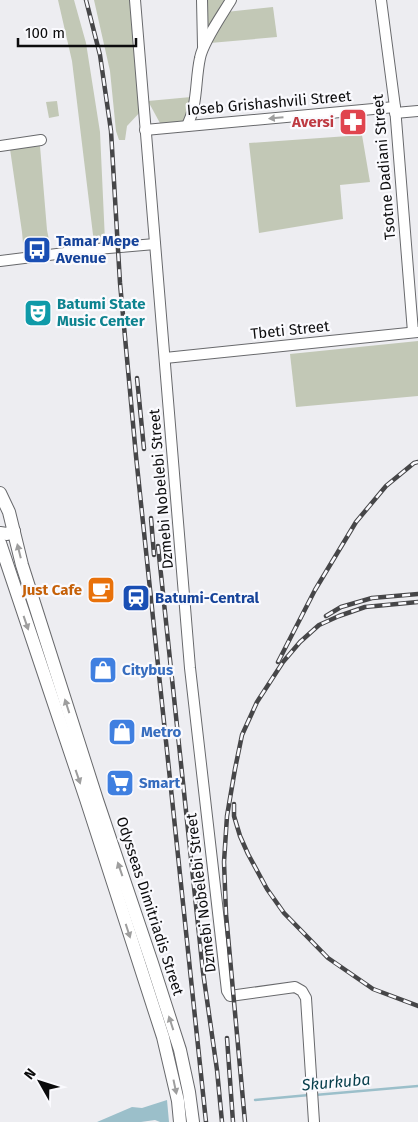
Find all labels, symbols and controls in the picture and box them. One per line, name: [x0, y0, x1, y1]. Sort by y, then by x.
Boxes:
scale bar: [18, 15, 135, 47]
text: 100 m: [25, 24, 65, 42]
street label: Ioseb Grishashvili Street: [186, 87, 353, 119]
street label: Tsotne Dadiani Street: [369, 93, 399, 240]
pharmacy icon: Aversi: [338, 107, 368, 137]
place label: Aversi: [291, 113, 334, 131]
one-way arrow: [268, 114, 284, 122]
place label: Tamar Mepe Avenue: [55, 232, 139, 267]
bus stop icon: Tamar Mepe Avenue: [22, 235, 52, 265]
place label: Batumi State Music Center: [57, 295, 146, 330]
theatre icon: Batumi State Music Center: [23, 298, 53, 328]
street label: Tbeti Street: [250, 317, 331, 343]
street label: Dzmebi Nobelebi Street: [145, 408, 177, 570]
one-way arrow: [14, 544, 22, 559]
cafe icon: Just Cafe: [86, 575, 116, 605]
place label: Just Cafe: [21, 581, 82, 599]
station icon: Batumi-Central: [121, 583, 151, 613]
place label: Batumi-Central: [155, 589, 259, 607]
one-way arrow: [22, 616, 30, 631]
shop icon: Citybus: [88, 655, 118, 685]
place label: Citybus: [122, 661, 173, 679]
one-way arrow: [62, 699, 70, 714]
shop icon: Metro: [107, 717, 137, 747]
place label: Metro: [141, 723, 181, 741]
supermarket icon: Smart: [105, 768, 135, 798]
one-way arrow: [74, 770, 82, 785]
place label: Smart: [139, 774, 180, 792]
street label: Dzmebi Nobelebi Street: [182, 812, 220, 974]
street label: Odysseas Dimitriadis Street: [113, 814, 188, 998]
one-way arrow: [116, 861, 124, 876]
one-way arrow: [125, 924, 133, 939]
one-way arrow: [167, 1016, 174, 1031]
north arrow: [15, 1057, 65, 1107]
text: N: [21, 1065, 40, 1083]
water label: Skurkuba: [300, 1070, 371, 1095]
one-way arrow: [171, 1079, 179, 1094]

